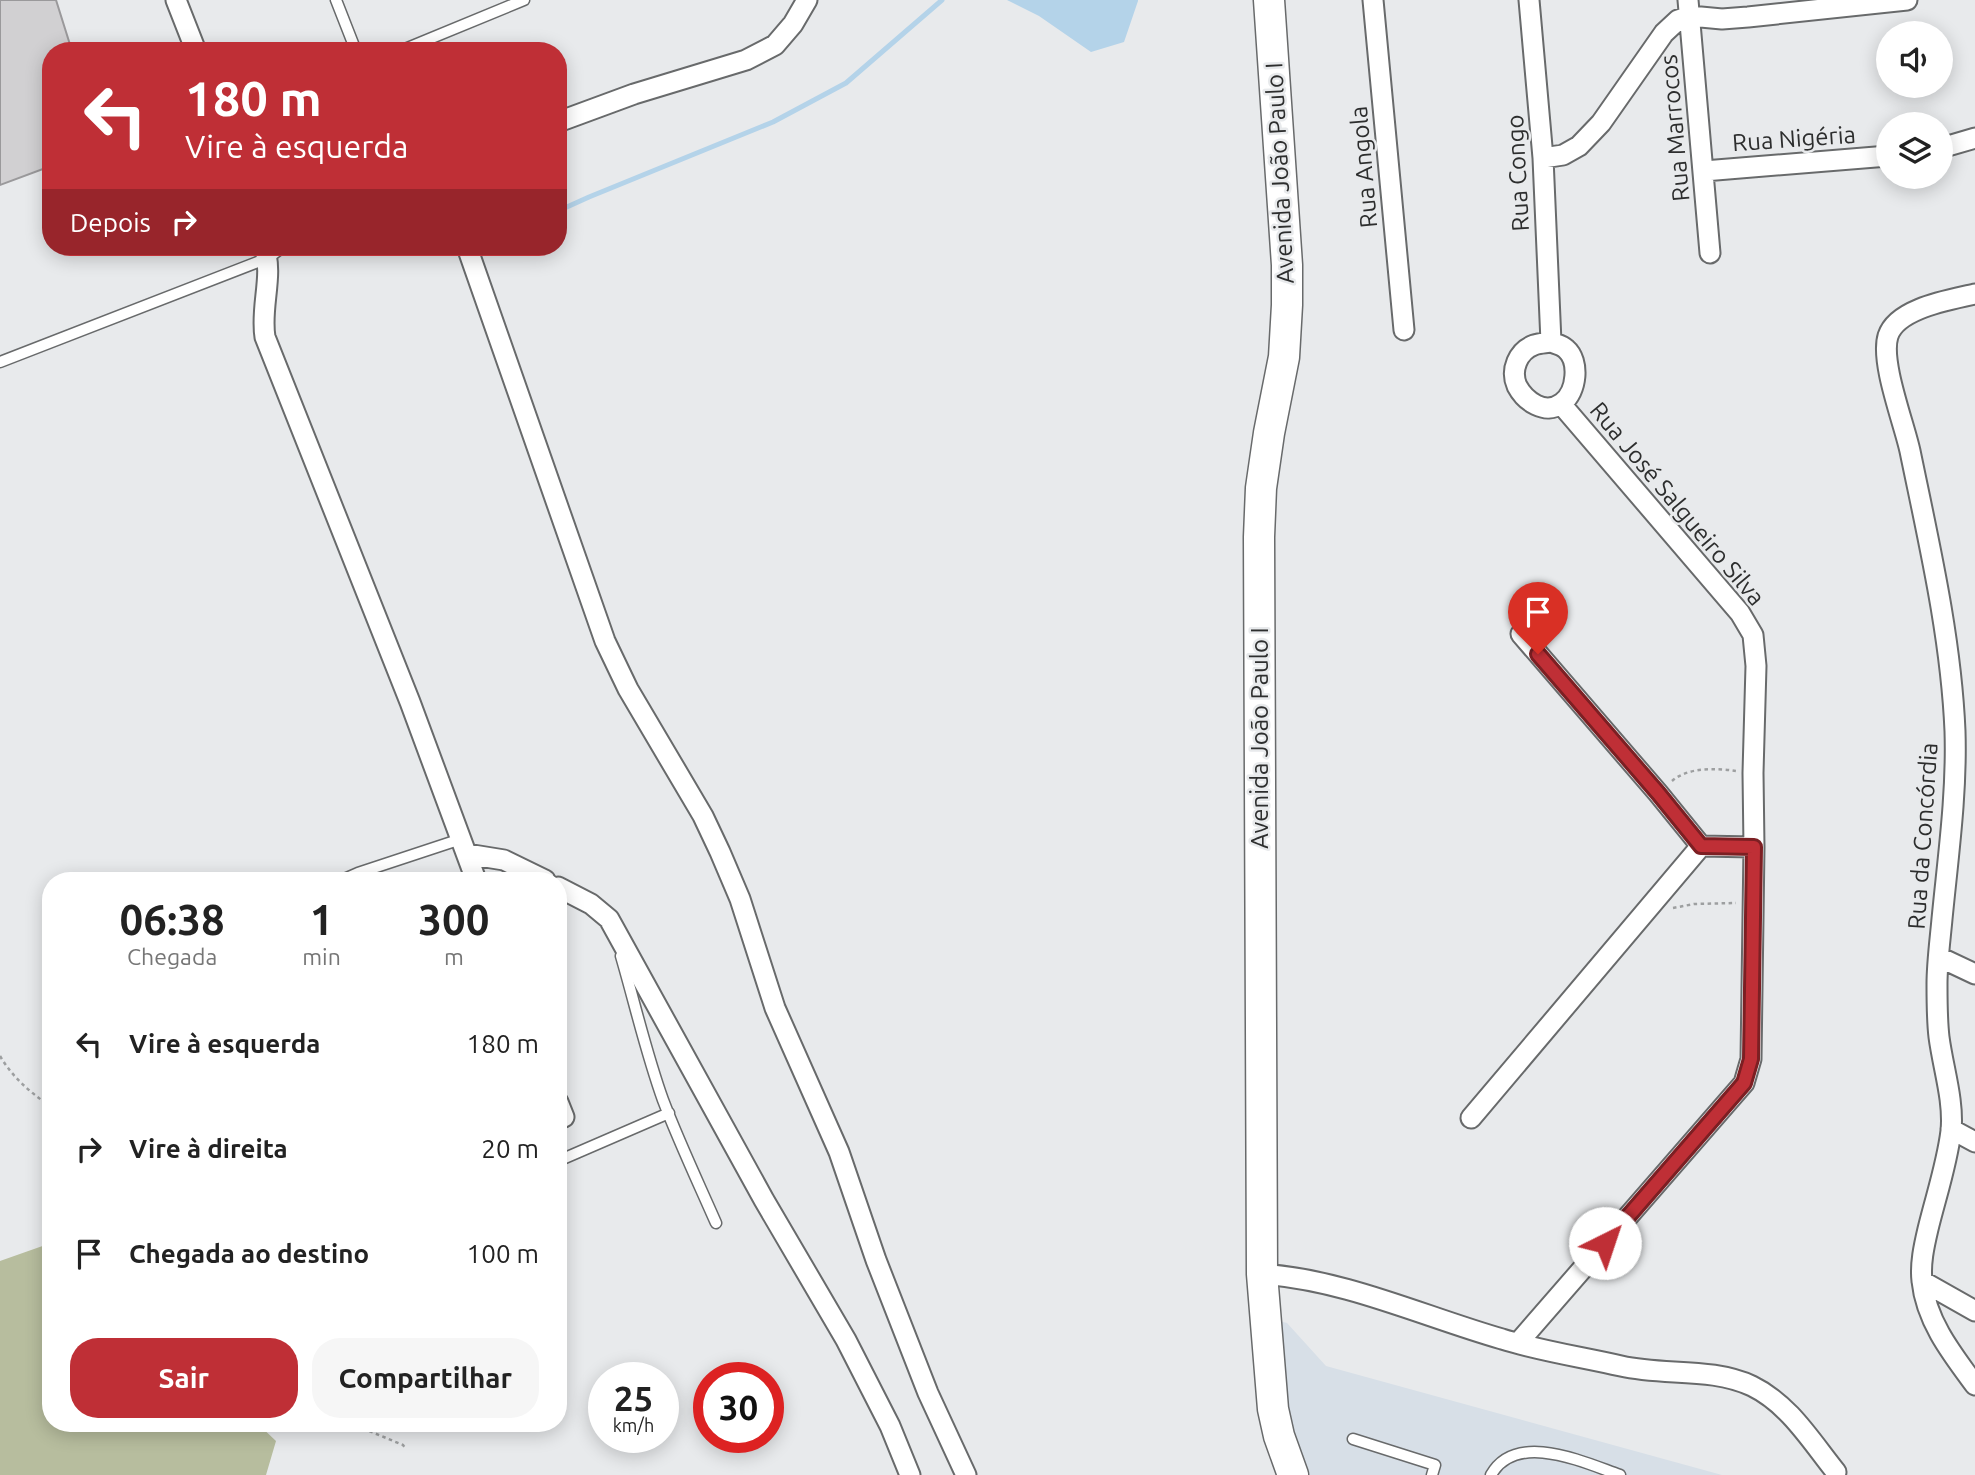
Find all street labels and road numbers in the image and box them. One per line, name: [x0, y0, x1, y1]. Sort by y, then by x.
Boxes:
street label: Rua Marrocos: [1655, 53, 1694, 203]
street label: Avenida João Paulo I: [1260, 62, 1299, 284]
street label: Rua Angola: [1345, 105, 1382, 229]
street label: Rua Congo: [1501, 114, 1534, 232]
street label: Rua Nigéria: [1731, 121, 1857, 156]
street label: Rua José Salgueiro Silva: [1585, 397, 1770, 611]
street label: Avenida João Paulo I: [1246, 627, 1273, 849]
street label: Rua da Concórdia: [1903, 742, 1942, 930]

